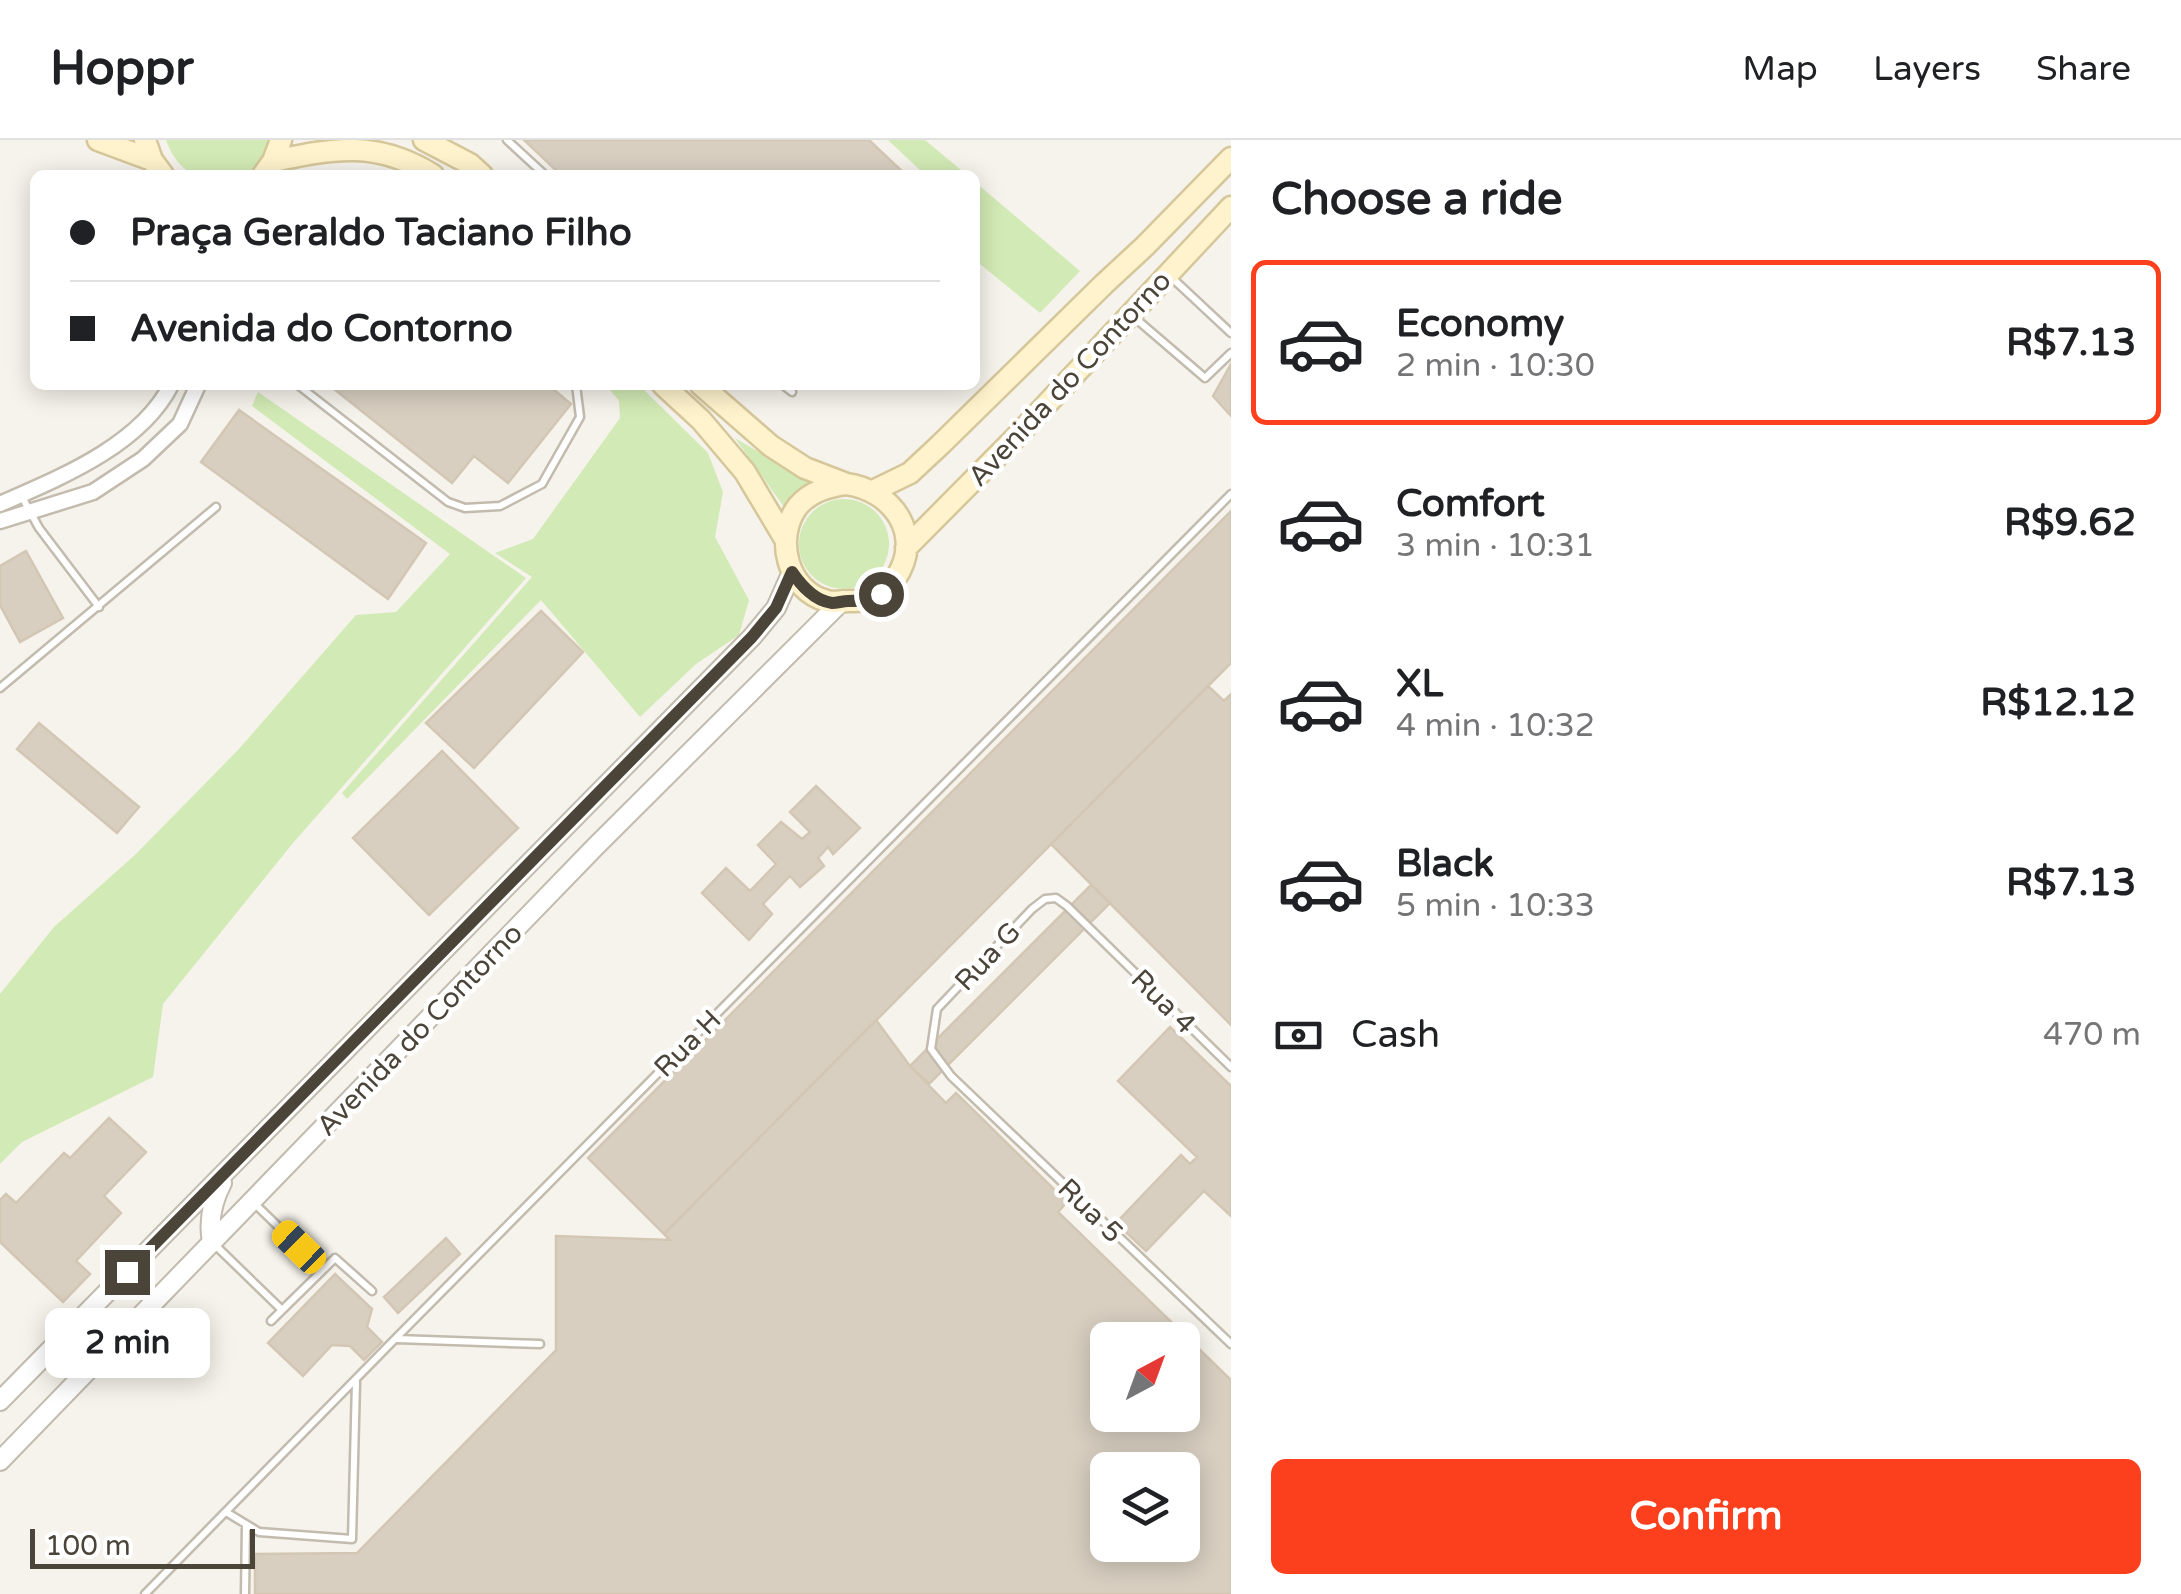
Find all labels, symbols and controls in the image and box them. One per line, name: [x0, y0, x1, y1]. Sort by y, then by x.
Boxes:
text: Hoppr: [50, 40, 194, 98]
text: Map: [1742, 48, 1818, 90]
text: Layers: [1873, 48, 1981, 90]
text: Share: [2036, 48, 2131, 90]
text: Choose a ride: [1271, 173, 1562, 227]
text: Praça Geraldo Taciano Filho: [130, 210, 632, 256]
street label: Avenida do Contorno: [961, 264, 1178, 493]
icon: car: [1276, 298, 1366, 388]
text: Economy: [1396, 301, 1564, 347]
text: Avenida do Contorno: [130, 306, 513, 352]
text: R$7.13: [2006, 320, 2136, 366]
text: 2 min · 10:30: [1396, 347, 1595, 385]
icon: car: [1276, 478, 1366, 568]
text: Comfort: [1396, 481, 1545, 527]
text: R$9.62: [2004, 500, 2136, 546]
text: 3 min · 10:31: [1396, 527, 1595, 565]
route start: [859, 572, 904, 617]
icon: car: [1276, 658, 1366, 748]
text: XL: [1396, 661, 1443, 707]
text: R$12.12: [1980, 680, 2136, 726]
text: 4 min · 10:32: [1396, 707, 1595, 745]
icon: car: [1276, 838, 1366, 928]
text: Black: [1396, 841, 1494, 887]
text: R$7.13: [2006, 860, 2136, 906]
text: 5 min · 10:33: [1396, 887, 1595, 925]
street label: Rua G: [948, 915, 1028, 998]
street label: Avenida do Contorno: [309, 916, 530, 1143]
street label: Rua 4: [1124, 962, 1203, 1041]
street label: Rua H: [647, 1003, 728, 1084]
icon: cash: [1271, 1008, 1326, 1063]
text: Cash: [1351, 1012, 1440, 1058]
text: 470 m: [2043, 1016, 2141, 1054]
street label: Rua 5: [1051, 1172, 1130, 1250]
car: [267, 1215, 331, 1279]
route end: [105, 1250, 150, 1295]
callout: 2 min: [44, 1307, 210, 1377]
north arrow: [1090, 1322, 1200, 1432]
map controls: [1090, 1322, 1200, 1562]
text: 2 min: [85, 1324, 170, 1362]
button: layers: [1090, 1452, 1200, 1562]
button: Confirm: [1271, 1459, 2141, 1574]
scale bar: [30, 1524, 255, 1568]
text: 100 m: [45, 1529, 131, 1563]

